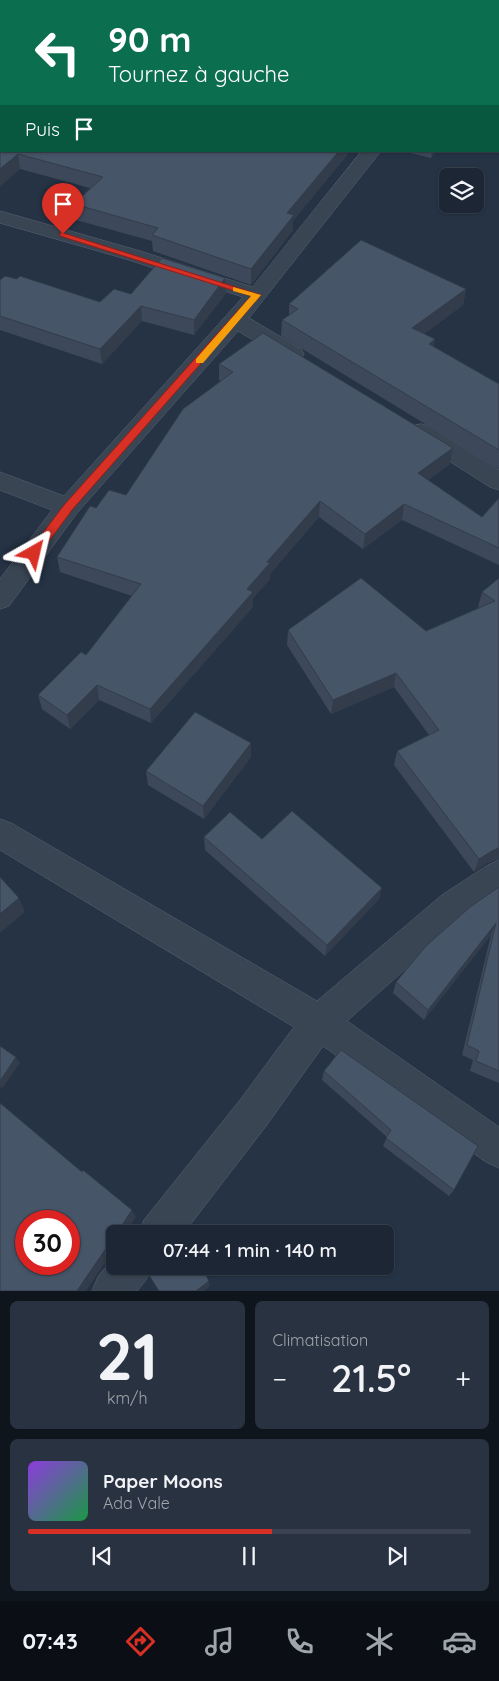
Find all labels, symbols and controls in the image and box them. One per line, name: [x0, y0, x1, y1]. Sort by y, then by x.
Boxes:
text: 90 m: [108, 17, 191, 61]
icon: left: [25, 20, 90, 85]
text: Tournez à gauche: [108, 60, 290, 88]
icon: arrive: [70, 115, 98, 143]
text: Puis: [25, 117, 60, 141]
map controls: [439, 168, 484, 213]
button: layers: [439, 168, 484, 213]
pin: [42, 183, 84, 234]
icon: arrive: [49, 190, 77, 218]
position arrow: [7, 526, 59, 578]
speed limit sign: 30: [15, 1210, 80, 1275]
text: 07:44 · 1 min · 140 m: [163, 1238, 337, 1262]
text: 21: [96, 1315, 158, 1396]
text: Climatisation: [273, 1330, 368, 1350]
text: 21.5°: [331, 1354, 411, 1402]
text: −: [273, 1361, 287, 1396]
text: +: [455, 1361, 471, 1396]
text: km/h: [107, 1388, 148, 1408]
text: Paper Moons: [103, 1469, 223, 1493]
text: Ada Vale: [103, 1493, 170, 1513]
icon: previous: [88, 1542, 116, 1570]
icon: pause: [235, 1542, 263, 1570]
icon: next: [383, 1542, 411, 1570]
icon: directions: [123, 1624, 158, 1659]
icon: music: [202, 1624, 237, 1659]
icon: phone: [282, 1624, 317, 1659]
icon: climate: [362, 1624, 397, 1659]
icon: car: [442, 1624, 477, 1659]
text: 07:43: [22, 1627, 78, 1655]

